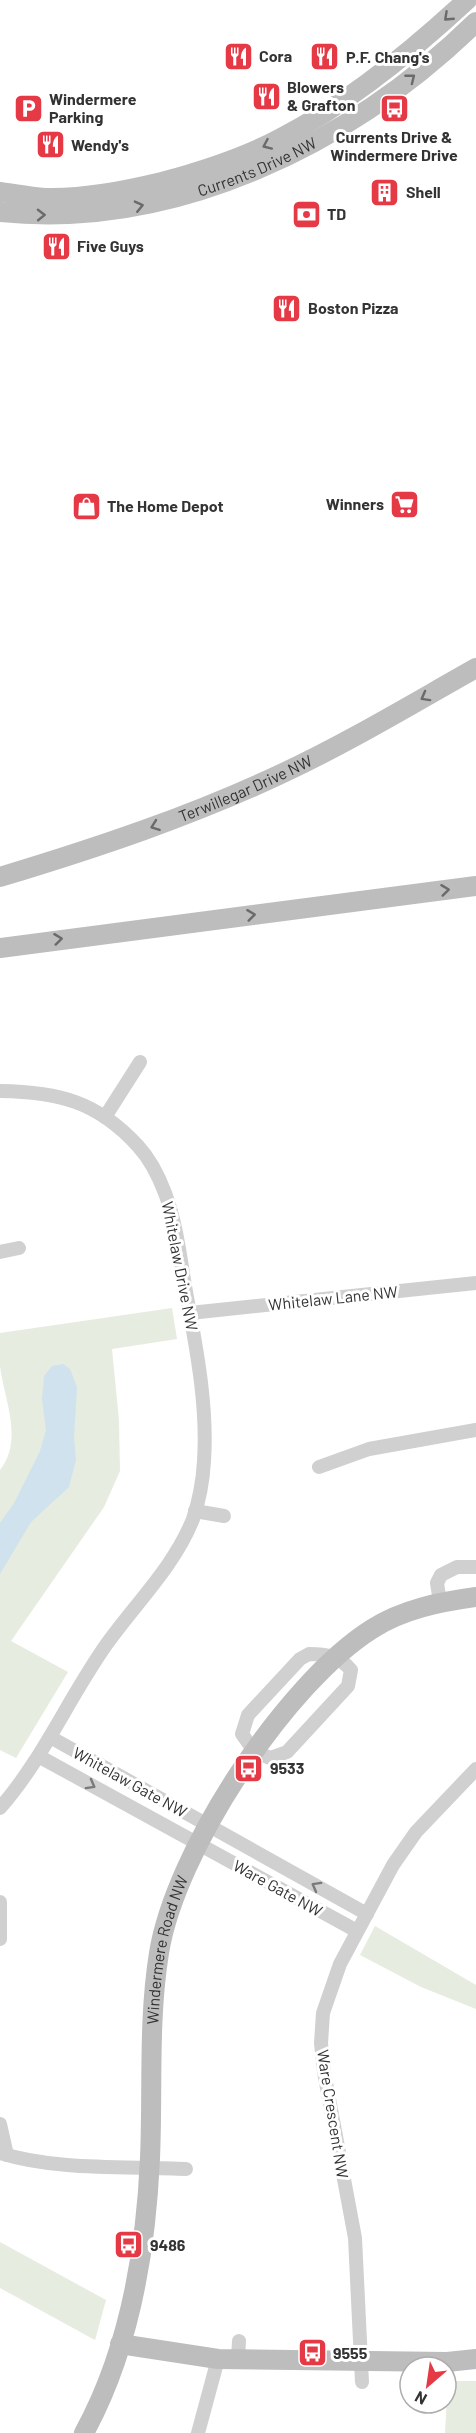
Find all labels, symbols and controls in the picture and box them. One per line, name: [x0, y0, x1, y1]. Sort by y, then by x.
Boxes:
one-way arrow: [444, 10, 455, 21]
restaurant icon: Cora: [222, 40, 254, 72]
restaurant icon: P.F. Chang's: [309, 41, 341, 73]
place label: Cora: [259, 46, 292, 65]
place label: P.F. Chang's: [346, 47, 429, 66]
one-way arrow: [404, 75, 415, 86]
place label: Blowers & Grafton: [287, 77, 355, 114]
restaurant icon: Blowers & Grafton: [250, 80, 282, 112]
place label: Windermere Parking: [49, 89, 137, 126]
parking icon: Windermere Parking: [12, 92, 44, 124]
bus stop icon: Currents Drive & Windermere Drive: [378, 93, 410, 125]
place label: Currents Drive & Windermere Drive: [330, 127, 458, 164]
restaurant icon: Wendy's: [34, 129, 66, 161]
street label: Currents Drive NW: [195, 133, 319, 200]
place label: Wendy's: [71, 135, 129, 154]
one-way arrow: [262, 138, 273, 150]
building icon: Shell: [369, 176, 401, 208]
place label: Shell: [406, 182, 441, 201]
bank icon: TD: [290, 198, 322, 230]
one-way arrow: [134, 200, 144, 213]
place label: TD: [327, 204, 346, 223]
one-way arrow: [36, 209, 45, 221]
restaurant icon: Five Guys: [40, 230, 72, 262]
place label: Five Guys: [77, 236, 144, 255]
restaurant icon: Boston Pizza: [271, 292, 303, 324]
place label: Boston Pizza: [308, 298, 398, 317]
supermarket icon: Winners: [389, 488, 421, 520]
shop icon: The Home Depot: [70, 490, 102, 522]
place label: Winners: [326, 494, 384, 513]
place label: The Home Depot: [107, 496, 224, 515]
one-way arrow: [421, 690, 431, 701]
street label: Terwillegar Drive NW: [176, 750, 315, 825]
one-way arrow: [150, 819, 161, 831]
one-way arrow: [440, 885, 449, 897]
one-way arrow: [247, 910, 256, 922]
one-way arrow: [53, 934, 62, 946]
street label: Whitelaw Drive NW: [159, 1200, 202, 1332]
street label: Whitelaw Lane NW: [267, 1281, 398, 1314]
street label: Whitelaw Gate NW: [70, 1742, 191, 1821]
bus stop icon: 9533: [233, 1752, 265, 1784]
place label: 9533: [270, 1758, 304, 1777]
one-way arrow: [85, 1778, 96, 1789]
street label: Ware Gate NW: [230, 1855, 326, 1920]
street label: Windermere Road NW: [142, 1872, 191, 2025]
one-way arrow: [311, 1882, 322, 1893]
street label: Ware Crescent NW: [314, 2048, 353, 2179]
bus stop icon: 9486: [113, 2229, 145, 2261]
place label: 9486: [150, 2235, 186, 2254]
bus stop icon: 9555: [296, 2337, 328, 2369]
place label: 9555: [333, 2343, 368, 2362]
north arrow: [398, 2355, 458, 2415]
text: N: [411, 2388, 430, 2409]

